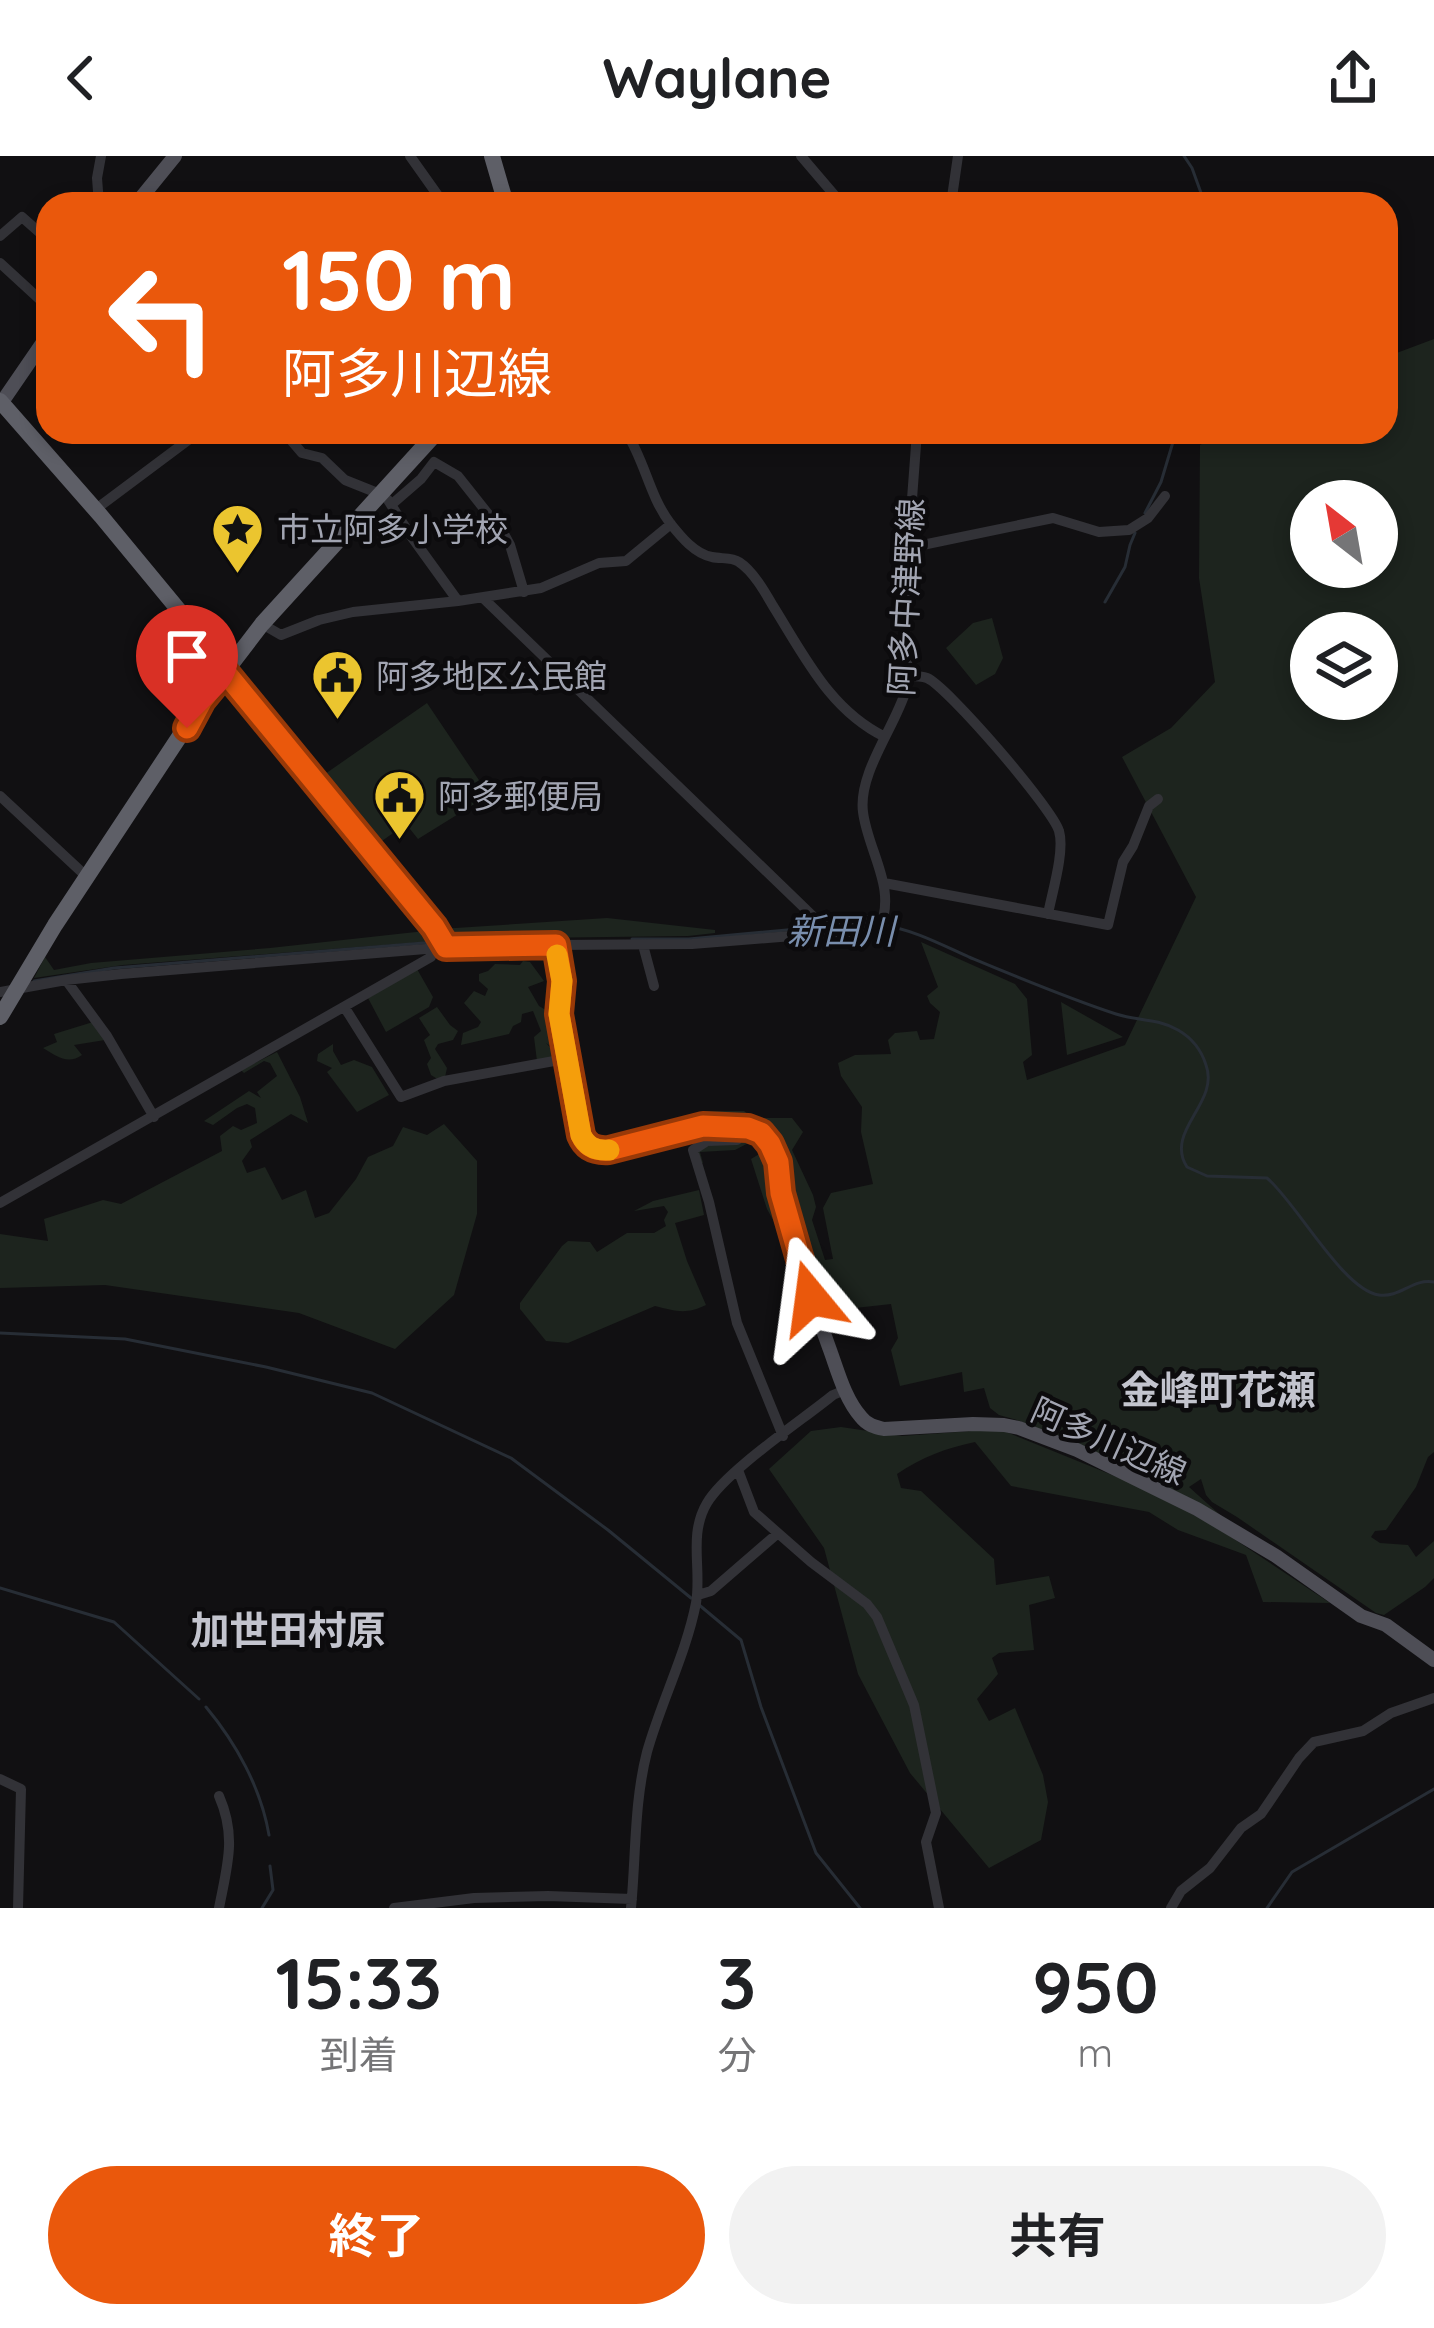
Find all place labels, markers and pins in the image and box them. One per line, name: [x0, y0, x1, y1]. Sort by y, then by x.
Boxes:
place icon: 市立阿多小学校: [210, 501, 266, 575]
place label: 市立阿多小学校: [277, 508, 508, 549]
pin: [136, 605, 238, 728]
public building icon: 阿多地区公民館: [309, 648, 365, 722]
place label: 阿多地区公民館: [376, 655, 607, 696]
public building icon: 阿多郵便局: [371, 768, 427, 842]
place label: 阿多郵便局: [438, 775, 603, 816]

